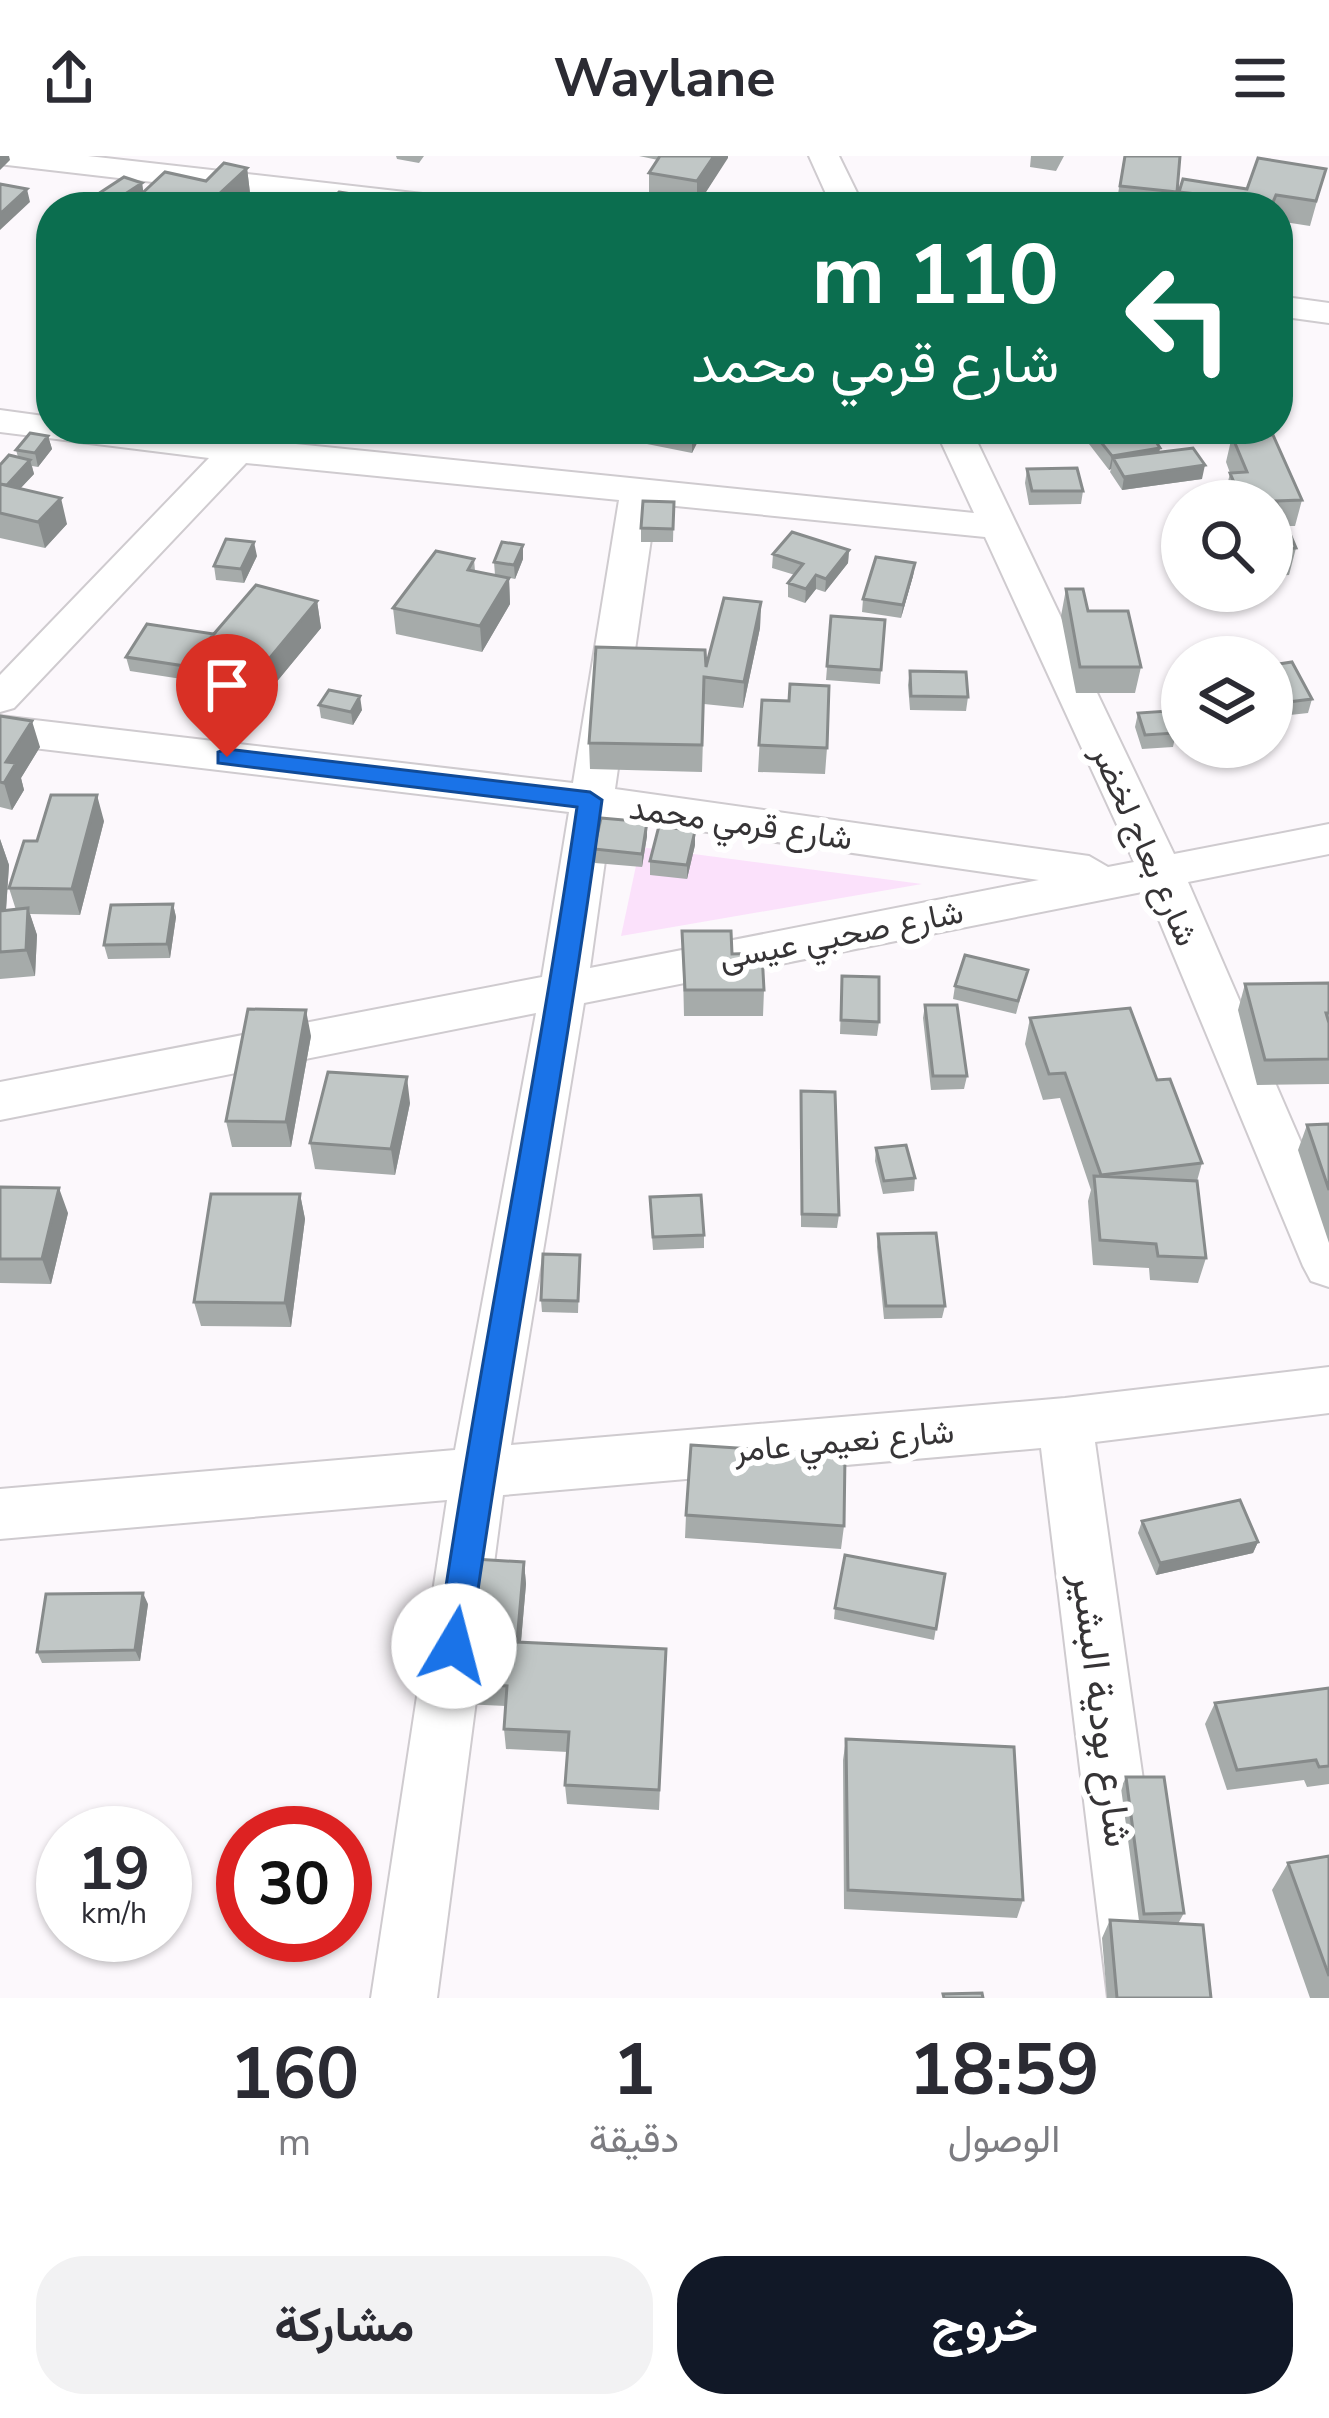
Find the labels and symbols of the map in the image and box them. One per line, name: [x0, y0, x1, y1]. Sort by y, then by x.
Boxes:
pin: [176, 634, 278, 757]
street label: شارع بعاج لخضر: [1080, 737, 1209, 953]
street label: شارع قرمي محمد: [626, 786, 855, 864]
street label: شارع صحبي عيسى: [715, 890, 968, 984]
street label: شارع نعيمي عامر: [731, 1409, 956, 1477]
street label: شارع بودية البشير: [1058, 1569, 1145, 1850]
position arrow: [391, 1583, 517, 1709]
speed limit sign: 30: [216, 1806, 372, 1962]

